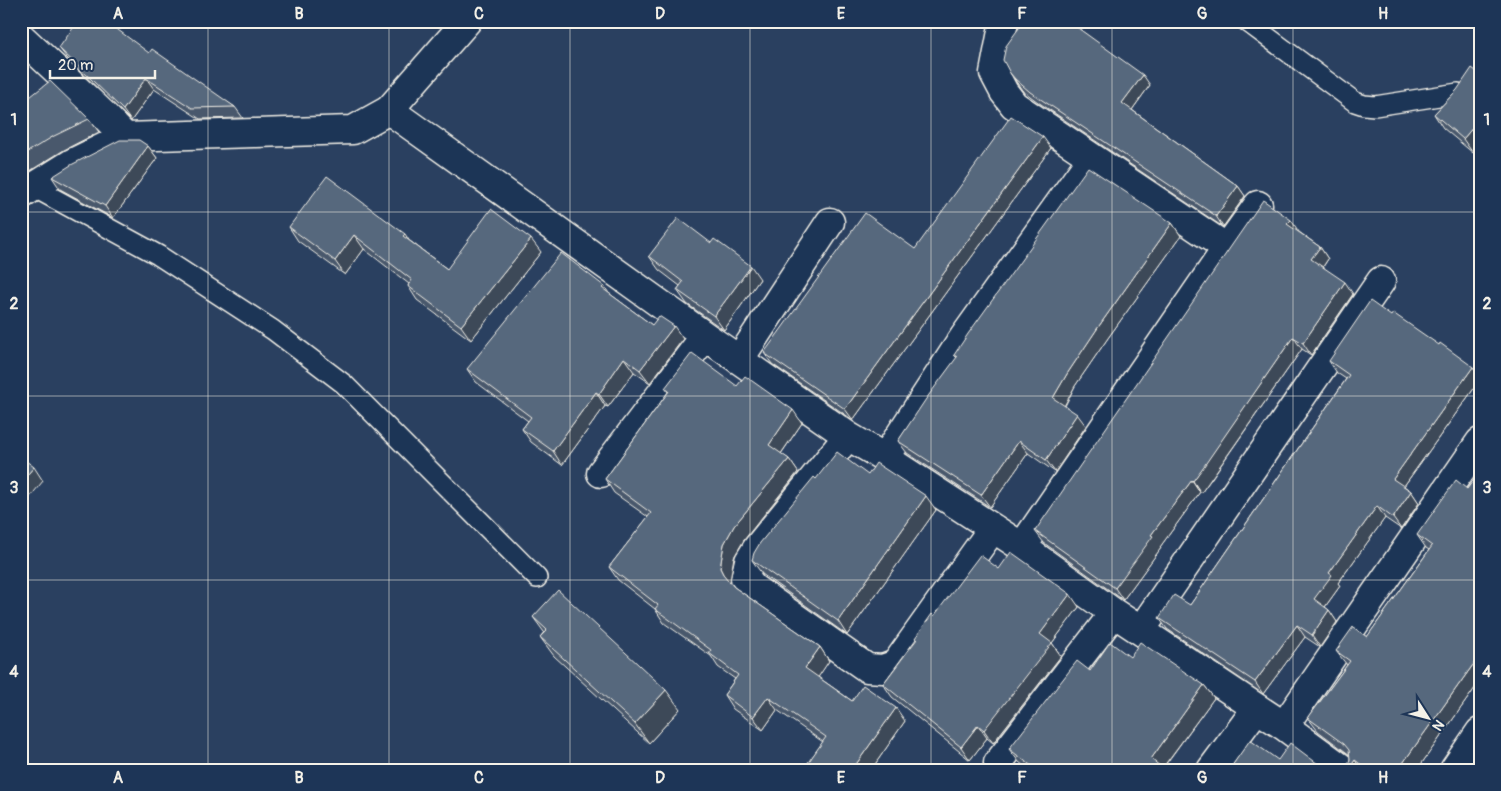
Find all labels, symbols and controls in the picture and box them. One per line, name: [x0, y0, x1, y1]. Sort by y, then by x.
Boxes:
text: A: [113, 4, 124, 24]
text: B: [294, 4, 304, 24]
text: C: [474, 4, 484, 24]
text: D: [655, 4, 665, 24]
text: E: [837, 4, 846, 24]
text: F: [1017, 4, 1027, 24]
text: G: [1197, 4, 1208, 24]
text: H: [1378, 4, 1388, 24]
scale bar: [50, 48, 155, 80]
text: 20 m: [58, 56, 93, 75]
text: 1: [11, 110, 17, 130]
text: 1: [1484, 110, 1490, 130]
text: 2: [10, 294, 19, 314]
text: 2: [1483, 294, 1492, 314]
text: 3: [10, 478, 19, 498]
text: 3: [1483, 478, 1492, 498]
text: 4: [9, 662, 19, 682]
text: 4: [1482, 662, 1492, 682]
north arrow: [1404, 694, 1454, 744]
text: N: [1428, 717, 1448, 734]
text: A: [113, 768, 124, 788]
text: B: [294, 768, 304, 788]
text: C: [474, 768, 484, 788]
text: D: [655, 768, 665, 788]
text: E: [837, 768, 846, 788]
text: F: [1017, 768, 1027, 788]
text: G: [1197, 768, 1208, 788]
text: H: [1378, 768, 1388, 788]

